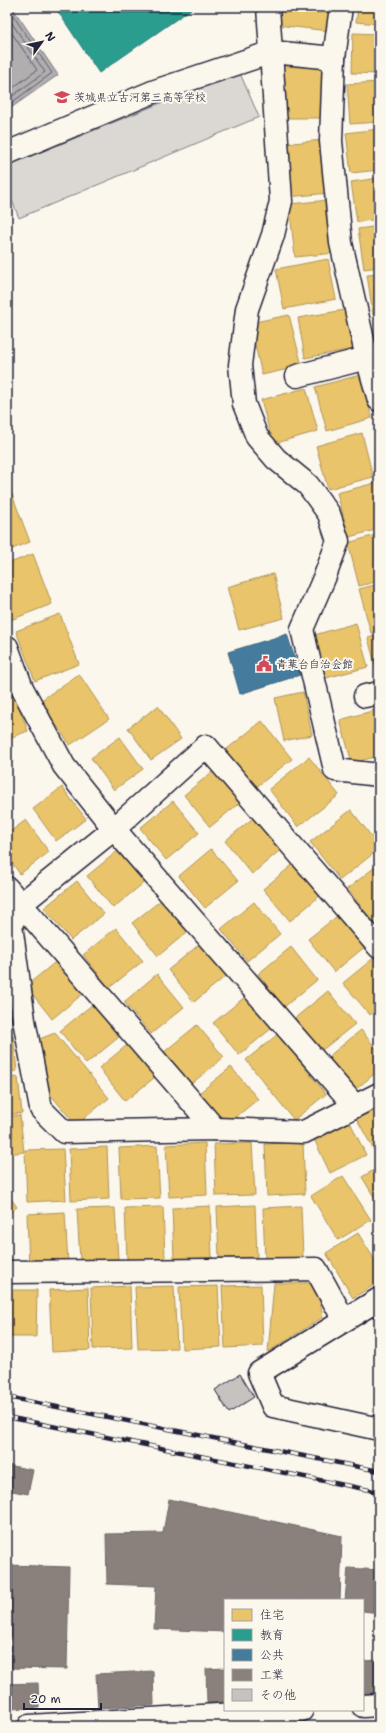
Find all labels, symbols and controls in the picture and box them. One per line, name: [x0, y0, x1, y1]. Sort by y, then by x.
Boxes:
north arrow: [22, 22, 62, 62]
text: N: [41, 29, 59, 45]
school or university icon: 茨城県立古河第三高等学校: [53, 88, 71, 106]
place label: 茨城県立古河第三高等学校: [74, 90, 206, 105]
public building icon: 青葉台自治会館: [255, 655, 273, 673]
place label: 青葉台自治会館: [276, 657, 353, 672]
legend: [224, 1599, 364, 1711]
text: 住宅: [260, 1607, 284, 1623]
text: 教育: [260, 1627, 284, 1643]
text: 公共: [260, 1647, 284, 1663]
text: 工業: [260, 1667, 284, 1683]
scale bar: [24, 1685, 101, 1711]
text: その他: [260, 1687, 296, 1703]
text: 20 m: [30, 1691, 61, 1707]

